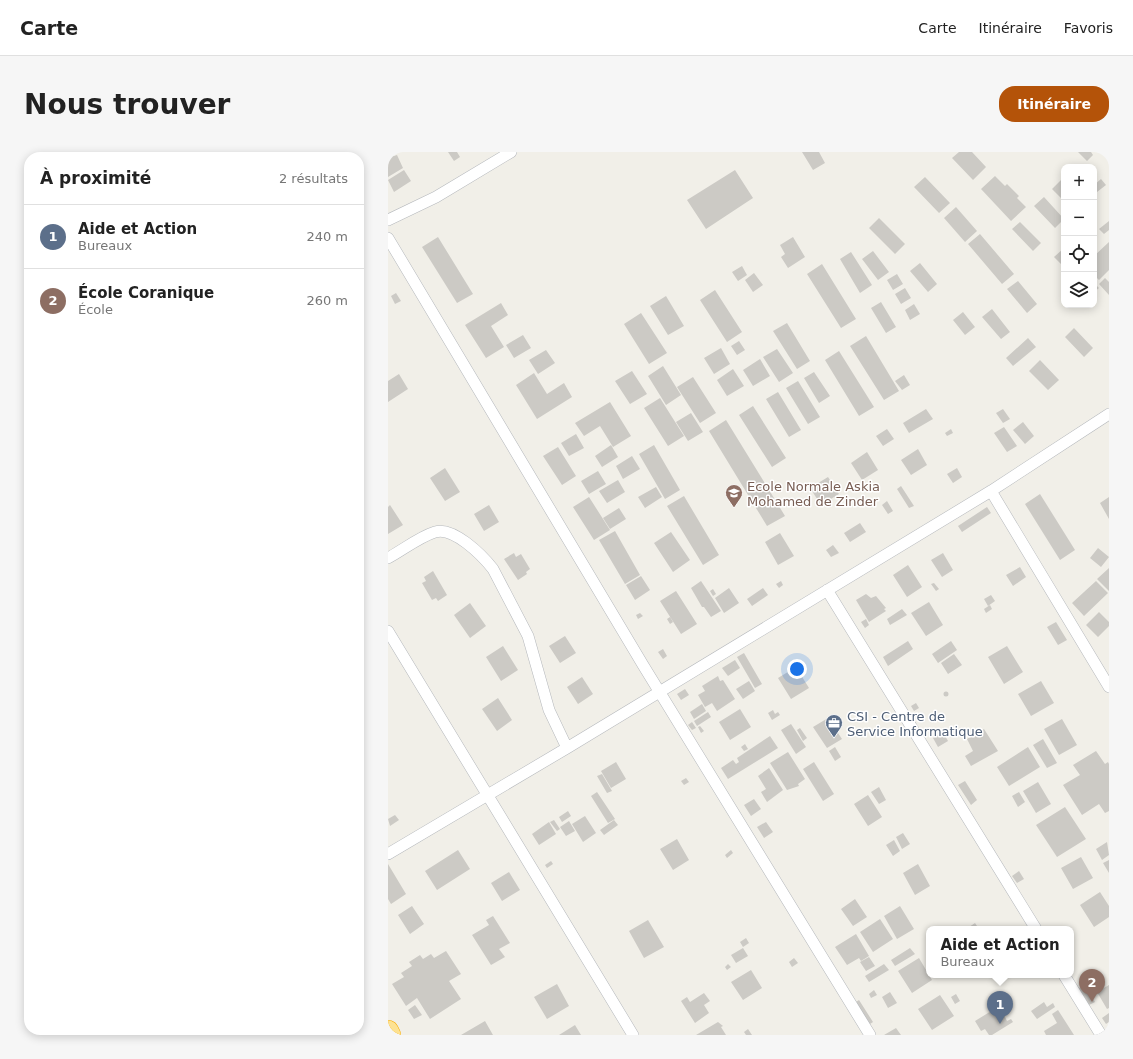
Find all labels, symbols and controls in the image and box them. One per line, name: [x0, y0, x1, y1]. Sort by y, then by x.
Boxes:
text: Carte: [20, 17, 78, 39]
text: Carte: [918, 20, 957, 36]
text: Itinéraire: [979, 20, 1042, 36]
text: Favoris: [1064, 20, 1113, 36]
button: Itinéraire: [999, 86, 1109, 122]
text: Nous trouver: [24, 88, 230, 121]
map controls: [1061, 164, 1097, 308]
button: +: [1061, 164, 1097, 200]
text: À proximité: [40, 168, 151, 188]
text: 2 résultats: [279, 171, 348, 186]
button: −: [1061, 200, 1097, 236]
text: Aide et Action: [78, 220, 197, 238]
text: 1: [48, 229, 58, 244]
text: 240 m: [306, 229, 348, 244]
button: locate: [1061, 236, 1097, 272]
text: Bureaux: [78, 238, 132, 253]
button: layers: [1061, 272, 1097, 308]
text: École Coranique: [78, 284, 214, 302]
text: 2: [48, 293, 58, 308]
text: 260 m: [306, 293, 348, 308]
text: École: [78, 302, 113, 317]
place label: Ecole Normale Askia Mohamed de Zinder: [747, 479, 880, 509]
school or university icon: Ecole Normale Askia Mohamed de Zinder: [724, 483, 744, 508]
your location: [787, 659, 807, 679]
place label: CSI - Centre de Service Informatique: [847, 709, 983, 739]
office icon: CSI - Centre de Service Informatique: [824, 713, 844, 738]
popup: [926, 926, 1074, 978]
text: Aide et Action: [940, 936, 1060, 954]
text: Bureaux: [940, 954, 995, 969]
pin: 2: [1079, 969, 1105, 1002]
pin: 1: [987, 991, 1013, 1024]

